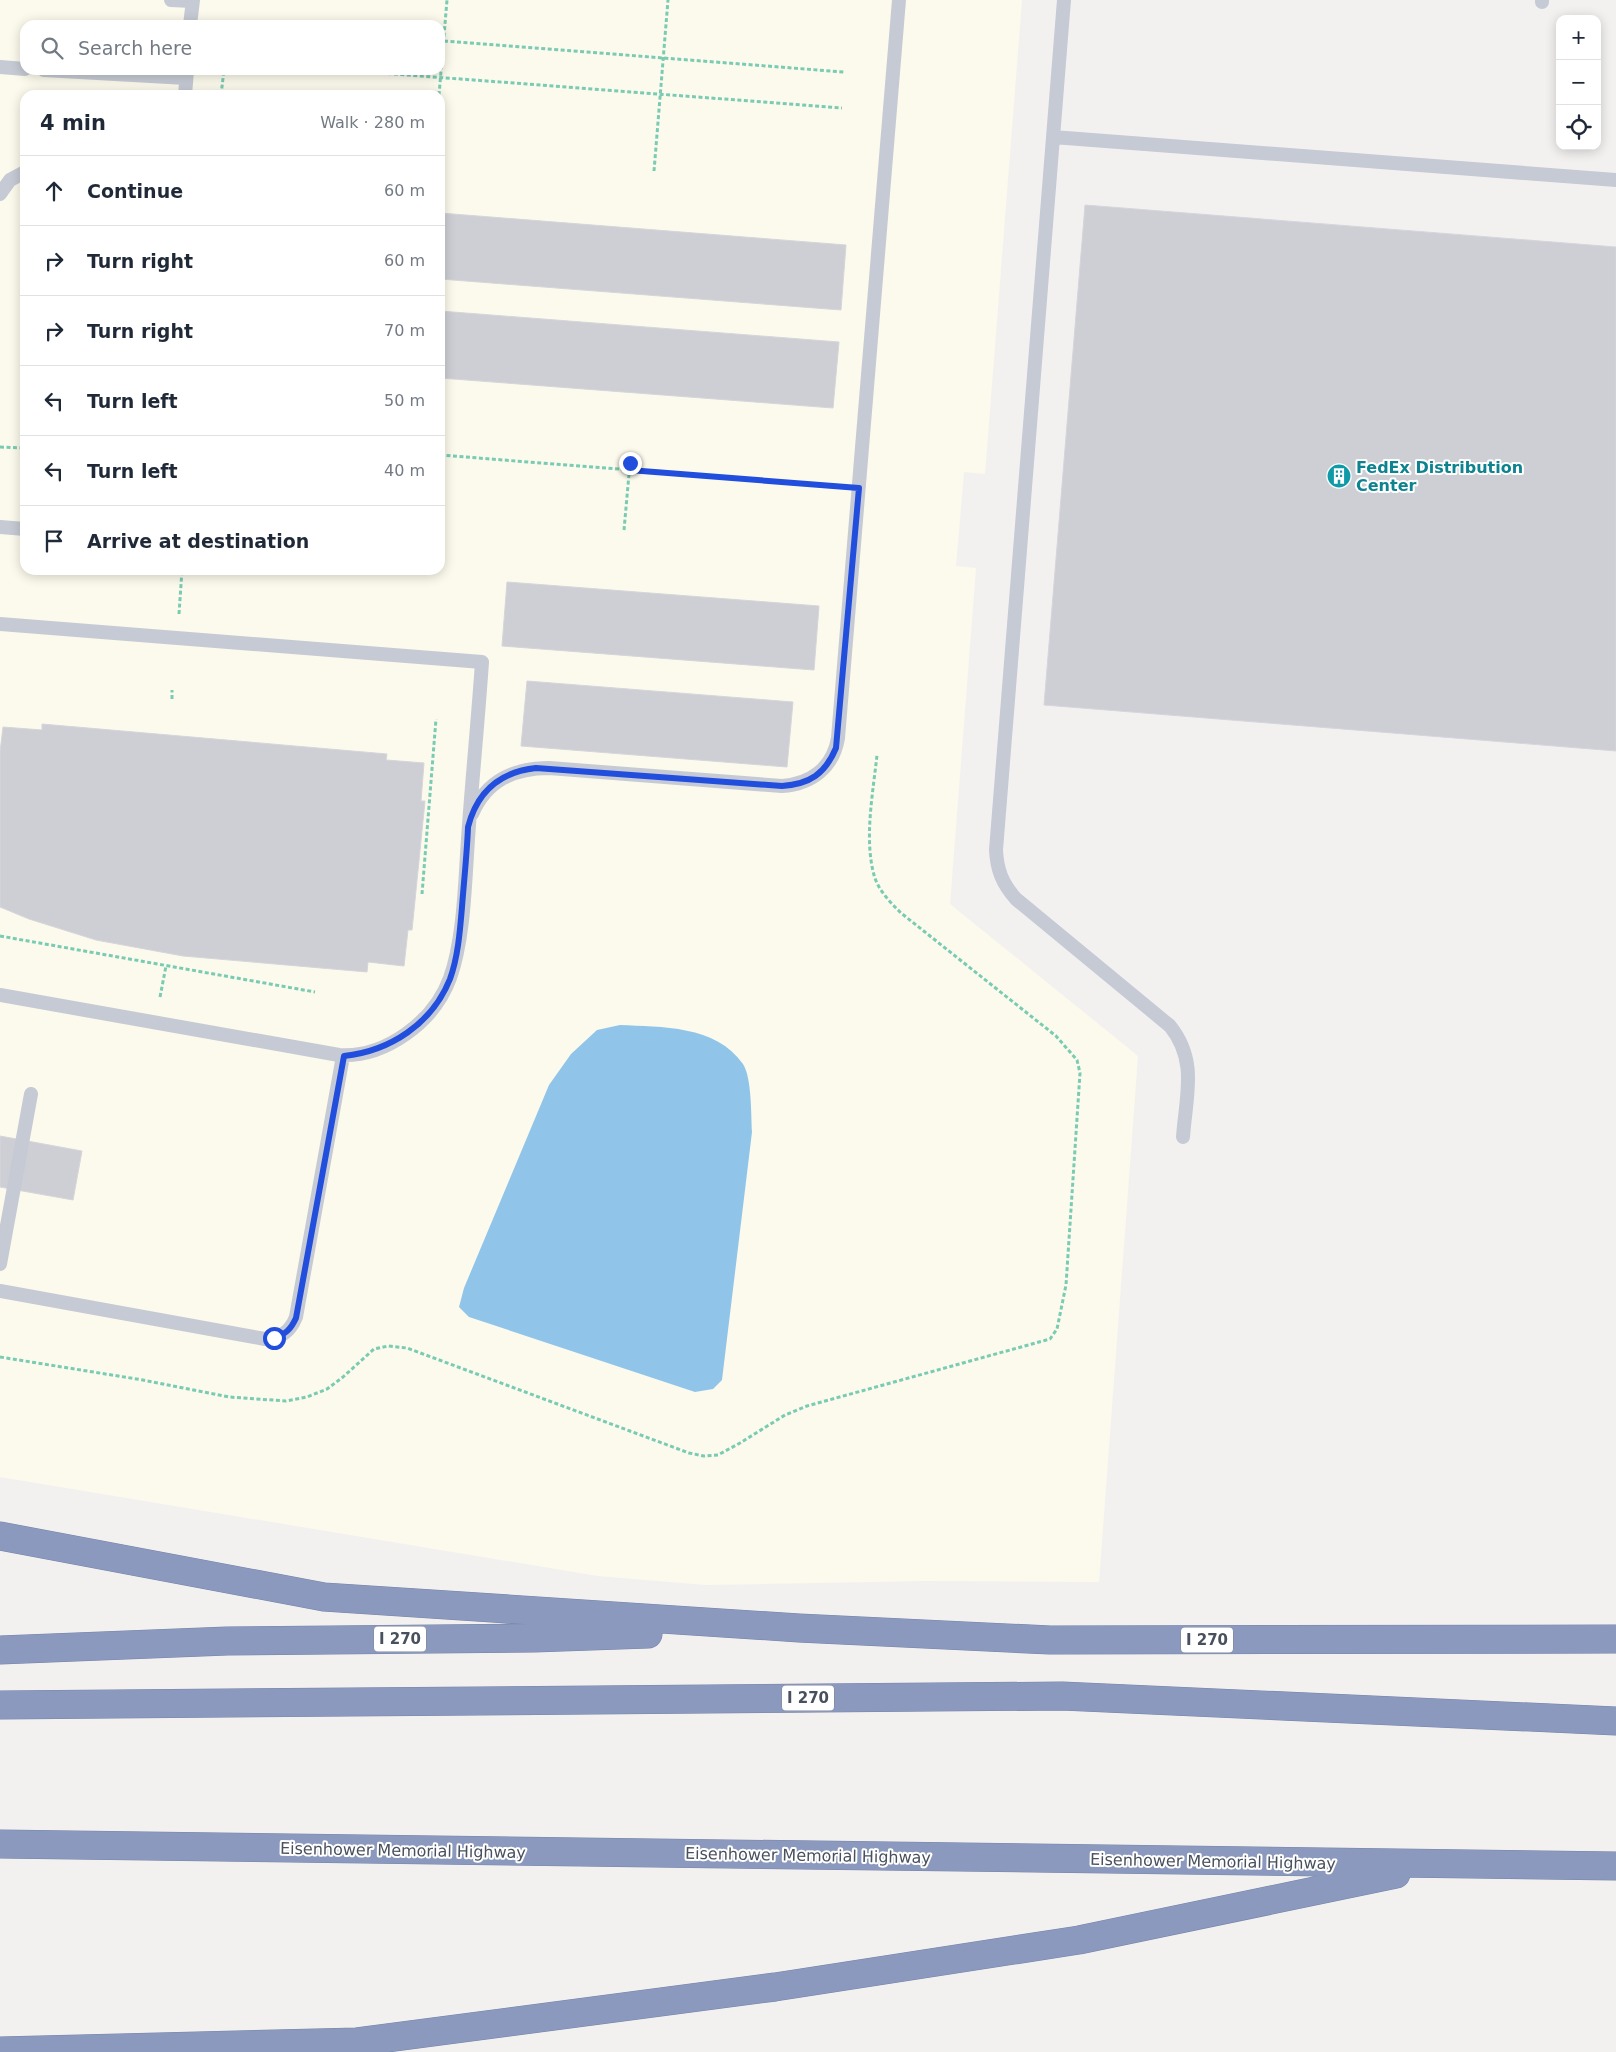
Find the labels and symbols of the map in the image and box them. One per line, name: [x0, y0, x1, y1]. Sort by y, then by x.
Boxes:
route end: [619, 452, 642, 475]
place label: FedEx Distribution Center: [1356, 458, 1523, 495]
building icon: FedEx Distribution Center: [1326, 463, 1352, 489]
route start: [263, 1327, 286, 1350]
road number: I 270: [374, 1626, 426, 1652]
road number: I 270: [1181, 1628, 1233, 1652]
road number: I 270: [782, 1686, 834, 1710]
street label: Eisenhower Memorial Highway: [280, 1839, 526, 1862]
street label: Eisenhower Memorial Highway: [685, 1844, 931, 1867]
street label: Eisenhower Memorial Highway: [1090, 1850, 1336, 1873]

